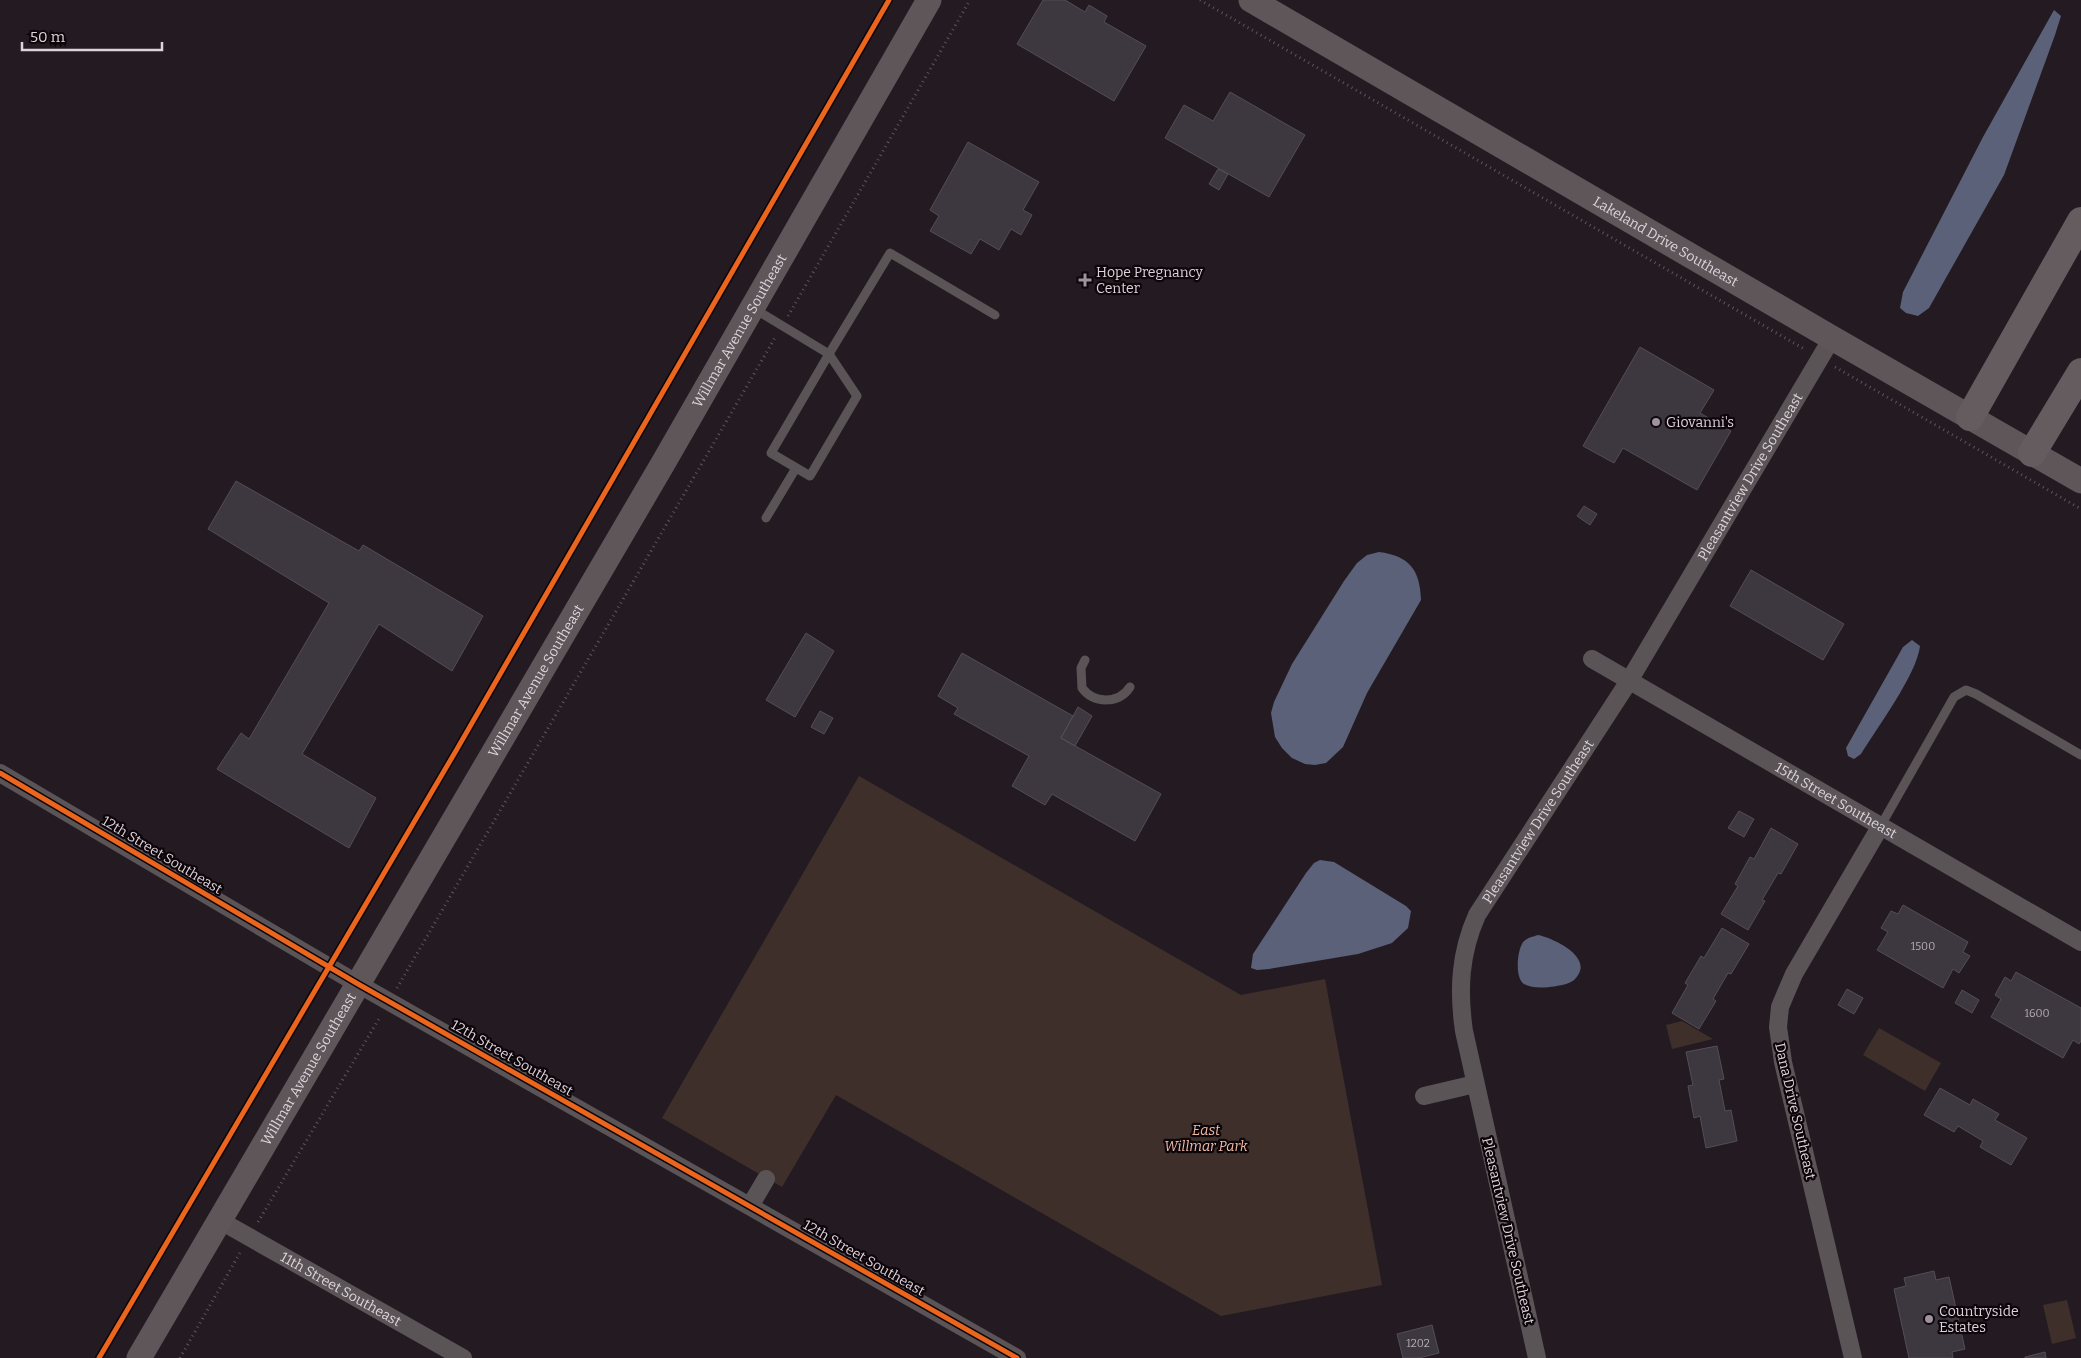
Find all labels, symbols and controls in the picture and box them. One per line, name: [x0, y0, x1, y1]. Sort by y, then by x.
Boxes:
scale bar: [22, 20, 162, 52]
text: 50 m: [30, 28, 66, 46]
street label: Lakeland Drive Southeast: [1590, 193, 1741, 290]
street label: Willmar Avenue Southeast: [689, 251, 790, 410]
place label: Hope Pregnancy Center: [1096, 264, 1203, 297]
marker: Hope Pregnancy Center: [1078, 273, 1092, 287]
street label: Pleasantview Drive Southeast: [1694, 390, 1806, 563]
place label: Giovanni's: [1666, 414, 1734, 431]
marker: Giovanni's: [1650, 416, 1662, 428]
street label: Willmar Avenue Southeast: [484, 601, 587, 760]
street label: Pleasantview Drive Southeast: [1478, 736, 1597, 906]
street label: 15th Street Southeast: [1772, 758, 1900, 842]
street label: 12th Street Southeast: [99, 812, 225, 898]
house number: 1500: [1911, 940, 1935, 953]
street label: Willmar Avenue Southeast: [257, 990, 360, 1148]
house number: 1600: [2024, 1007, 2050, 1020]
street label: 12th Street Southeast: [448, 1016, 576, 1100]
street label: Dana Drive Southeast: [1771, 1041, 1819, 1181]
park label: East Willmar Park: [1164, 1122, 1248, 1155]
street label: Pleasantview Drive Southeast: [1478, 1136, 1538, 1326]
street label: 12th Street Southeast: [800, 1216, 928, 1300]
street label: 11th Street Southeast: [277, 1248, 404, 1330]
place label: Countryside Estates: [1939, 1303, 2019, 1336]
marker: Countryside Estates: [1923, 1313, 1935, 1325]
house number: 1202: [1406, 1337, 1430, 1350]

